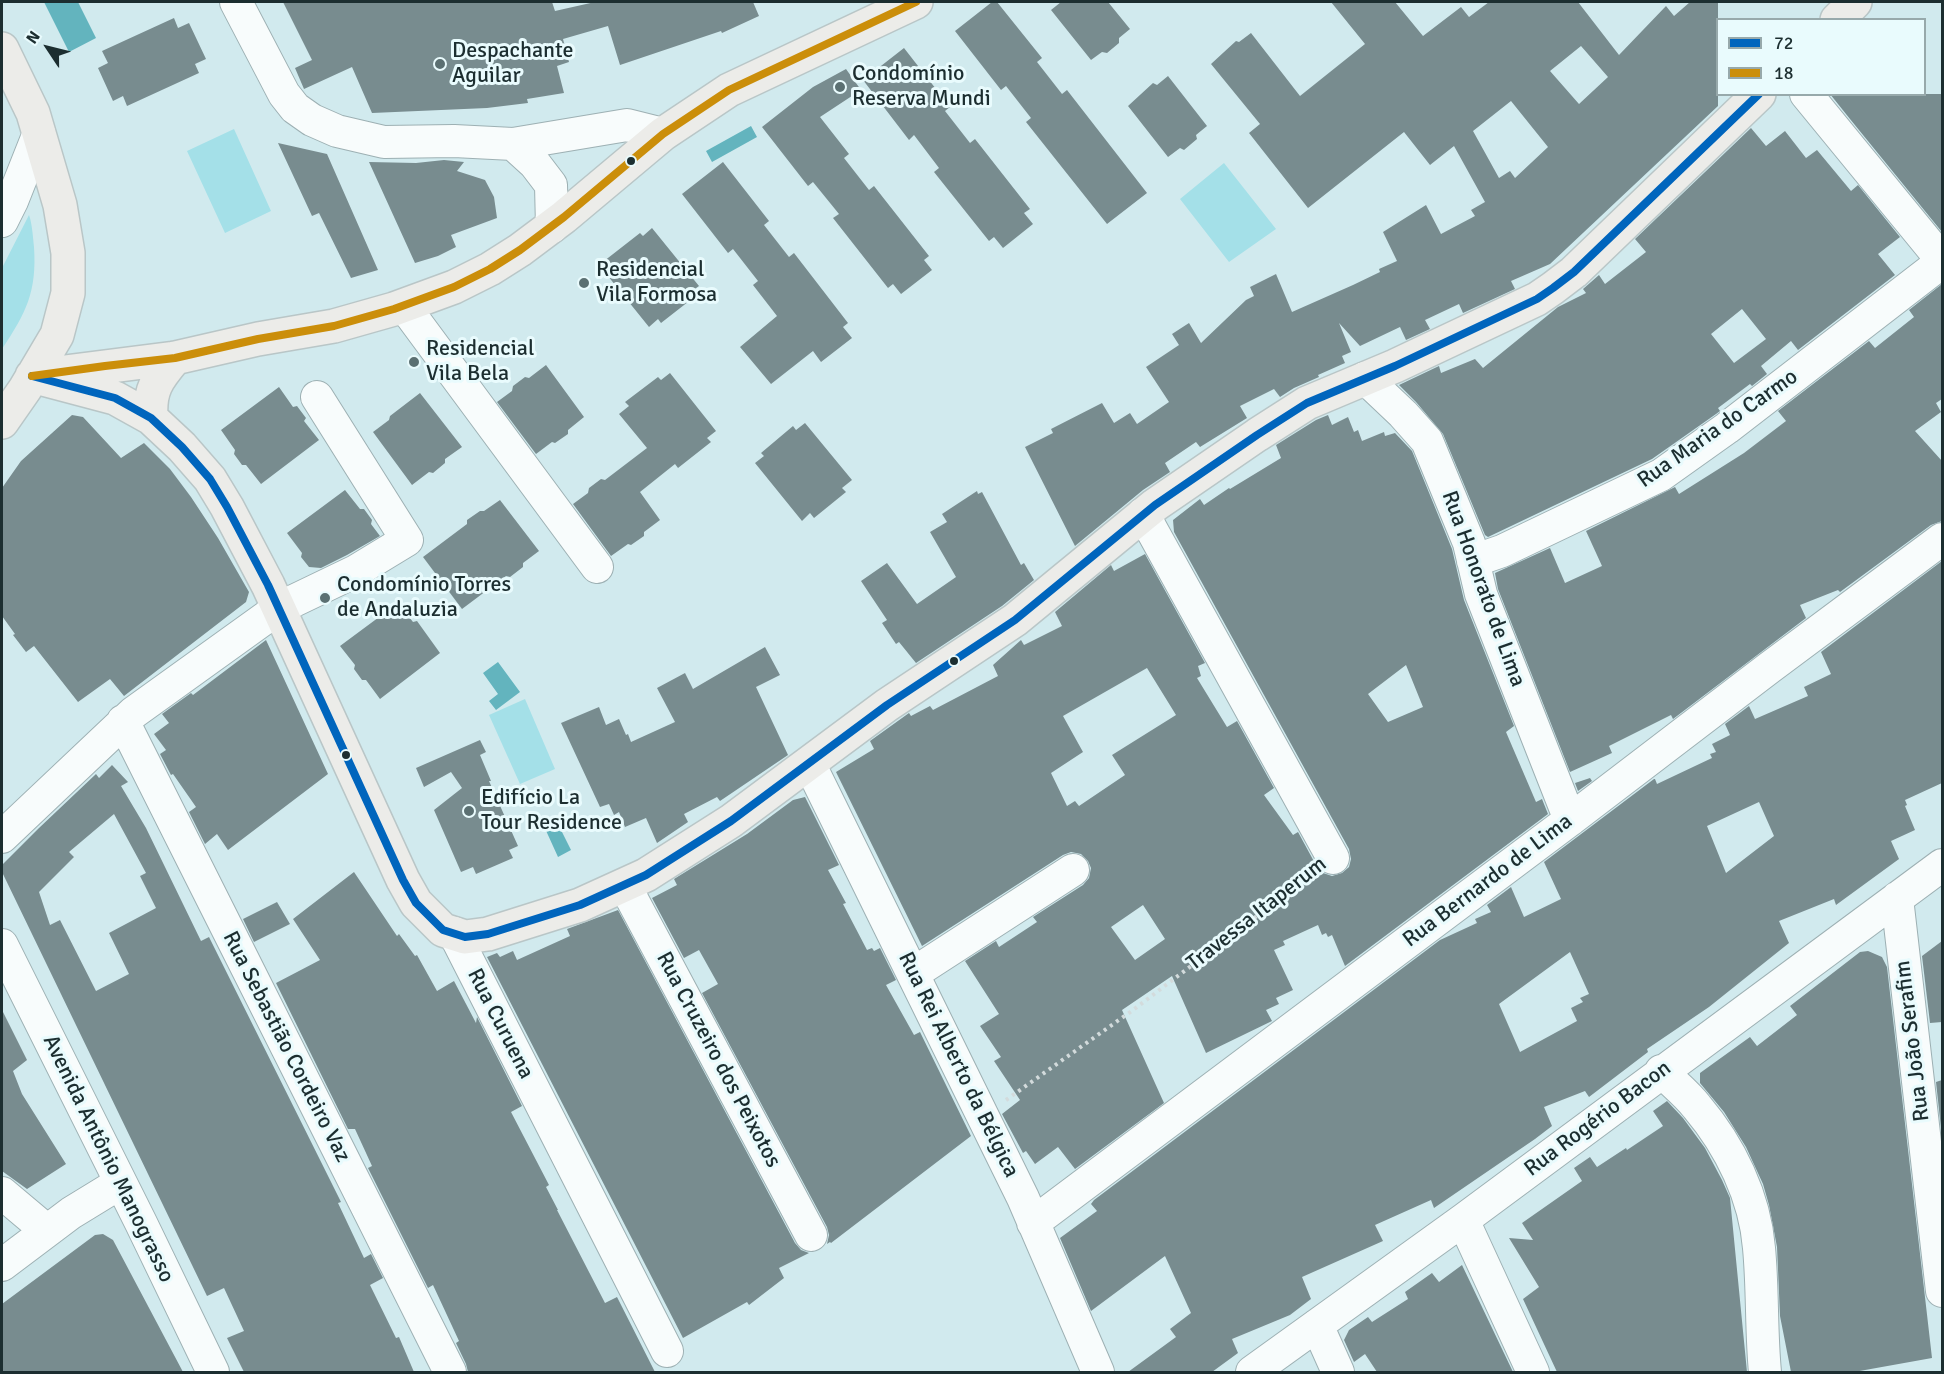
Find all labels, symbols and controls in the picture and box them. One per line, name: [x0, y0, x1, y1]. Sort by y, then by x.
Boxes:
north arrow: [18, 18, 78, 78]
legend: [1716, 18, 1926, 96]
text: N: [22, 27, 45, 48]
text: 72: [1774, 32, 1793, 54]
place label: Despachante Aguilar: [452, 38, 574, 90]
marker: Despachante Aguilar: [433, 57, 447, 71]
place label: Condomínio Reserva Mundi: [852, 61, 991, 112]
text: 18: [1774, 62, 1793, 84]
marker: Condomínio Reserva Mundi: [833, 80, 847, 94]
unlabelled marker: [625, 155, 637, 167]
place label: Residencial Vila Formosa: [596, 257, 717, 308]
marker: Residencial Vila Formosa: [577, 276, 591, 290]
place label: Residencial Vila Bela: [426, 336, 534, 388]
marker: Residencial Vila Bela: [407, 355, 421, 369]
street label: Rua Maria do Carmo: [1633, 364, 1803, 494]
street label: Rua Honorato de Lima: [1435, 488, 1531, 690]
place label: Condomínio Torres de Andaluzia: [337, 572, 511, 624]
marker: Condomínio Torres de Andaluzia: [318, 591, 332, 605]
unlabelled marker: [948, 655, 960, 667]
unlabelled marker: [340, 749, 352, 761]
place label: Edifício La Tour Residence: [481, 785, 622, 836]
marker: Edifício La Tour Residence: [462, 804, 476, 818]
street label: Rua Bernardo de Lima: [1398, 809, 1578, 953]
street label: Travessa Itaperum: [1182, 851, 1332, 977]
street label: Rua Sebastião Cordeiro Vaz: [216, 927, 356, 1167]
street label: Rua Cruzeiro dos Peixotos: [650, 948, 786, 1172]
street label: Rua Rei Alberto da Bélgica: [892, 948, 1024, 1182]
street label: Rua João Serafim: [1890, 959, 1936, 1123]
street label: Rua Curuena: [461, 964, 539, 1084]
street label: Avenida Antônio Manograsso: [37, 1031, 179, 1287]
street label: Rua Rogério Bacon: [1520, 1055, 1676, 1183]

